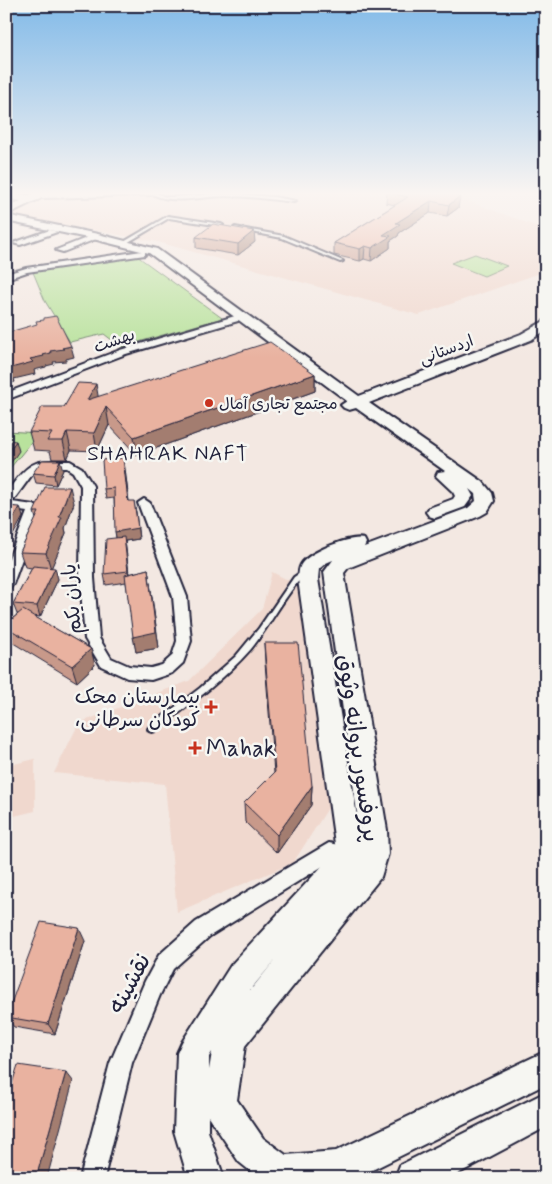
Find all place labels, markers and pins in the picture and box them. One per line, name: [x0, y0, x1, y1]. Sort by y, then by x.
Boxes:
place label: مجتمع تجاری آمال: [219, 394, 338, 415]
marker: مجتمع تجاری آمال: [203, 397, 215, 409]
place label: بیمارستان محک ،کودکان سرطانی: [75, 684, 200, 734]
marker: بیمارستان محک ،کودکان سرطانی: [204, 700, 218, 714]
place label: Mahak: [206, 734, 276, 765]
marker: Mahak: [188, 741, 202, 755]

